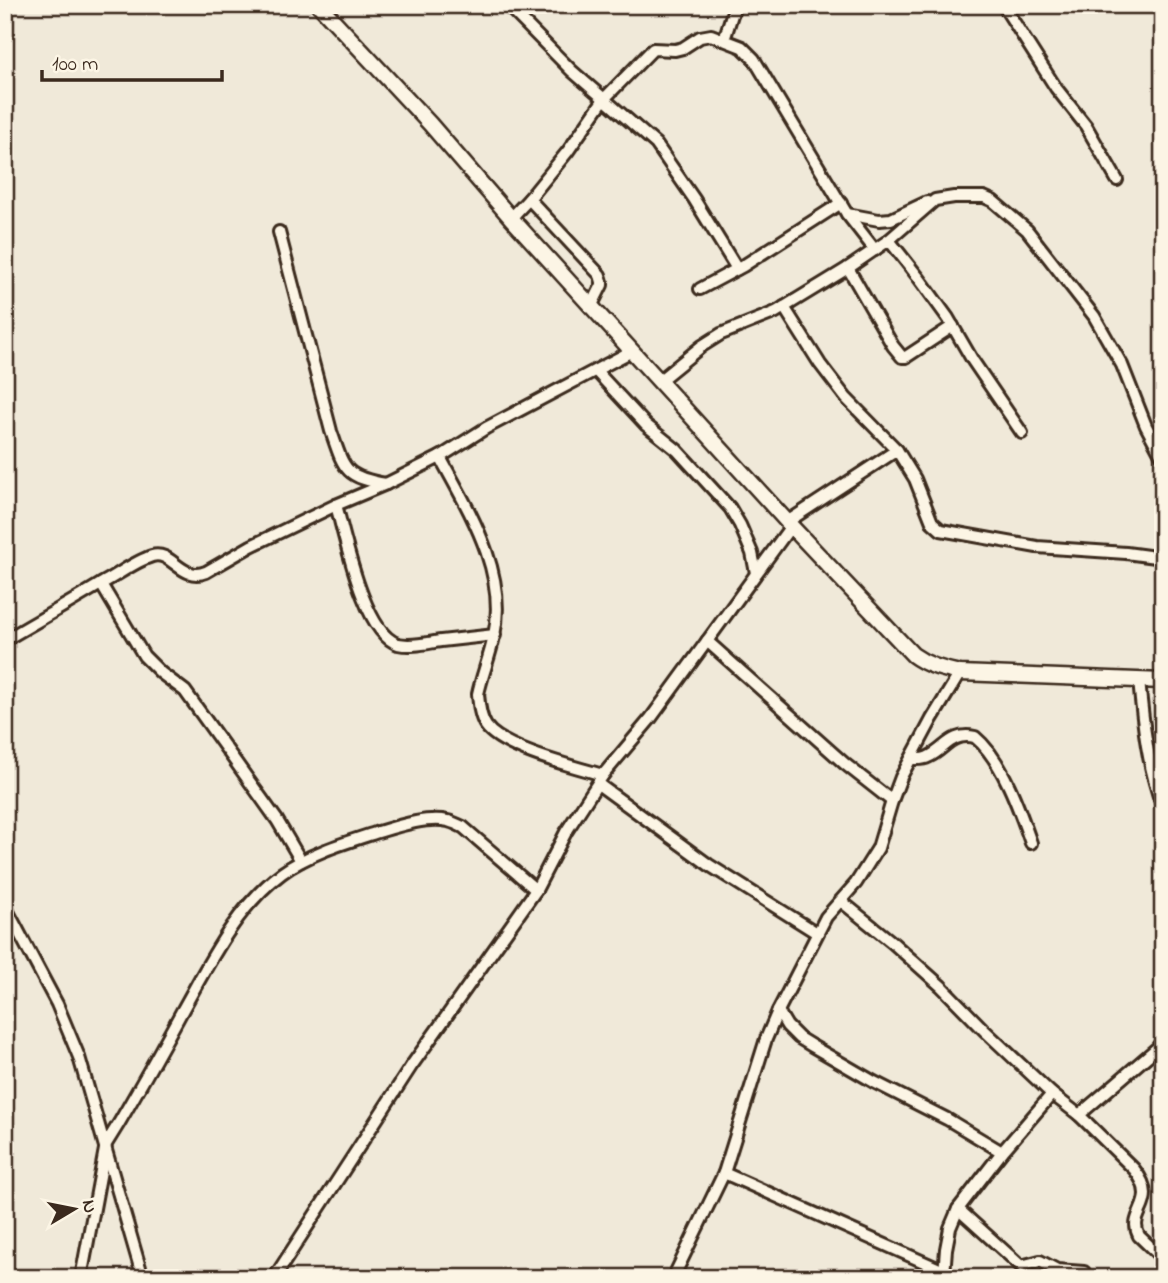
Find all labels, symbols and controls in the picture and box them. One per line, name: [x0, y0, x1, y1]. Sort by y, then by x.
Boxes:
scale bar: [42, 38, 222, 82]
text: 100 m: [52, 50, 98, 80]
north arrow: [38, 1174, 108, 1244]
text: N: [74, 1198, 103, 1215]

